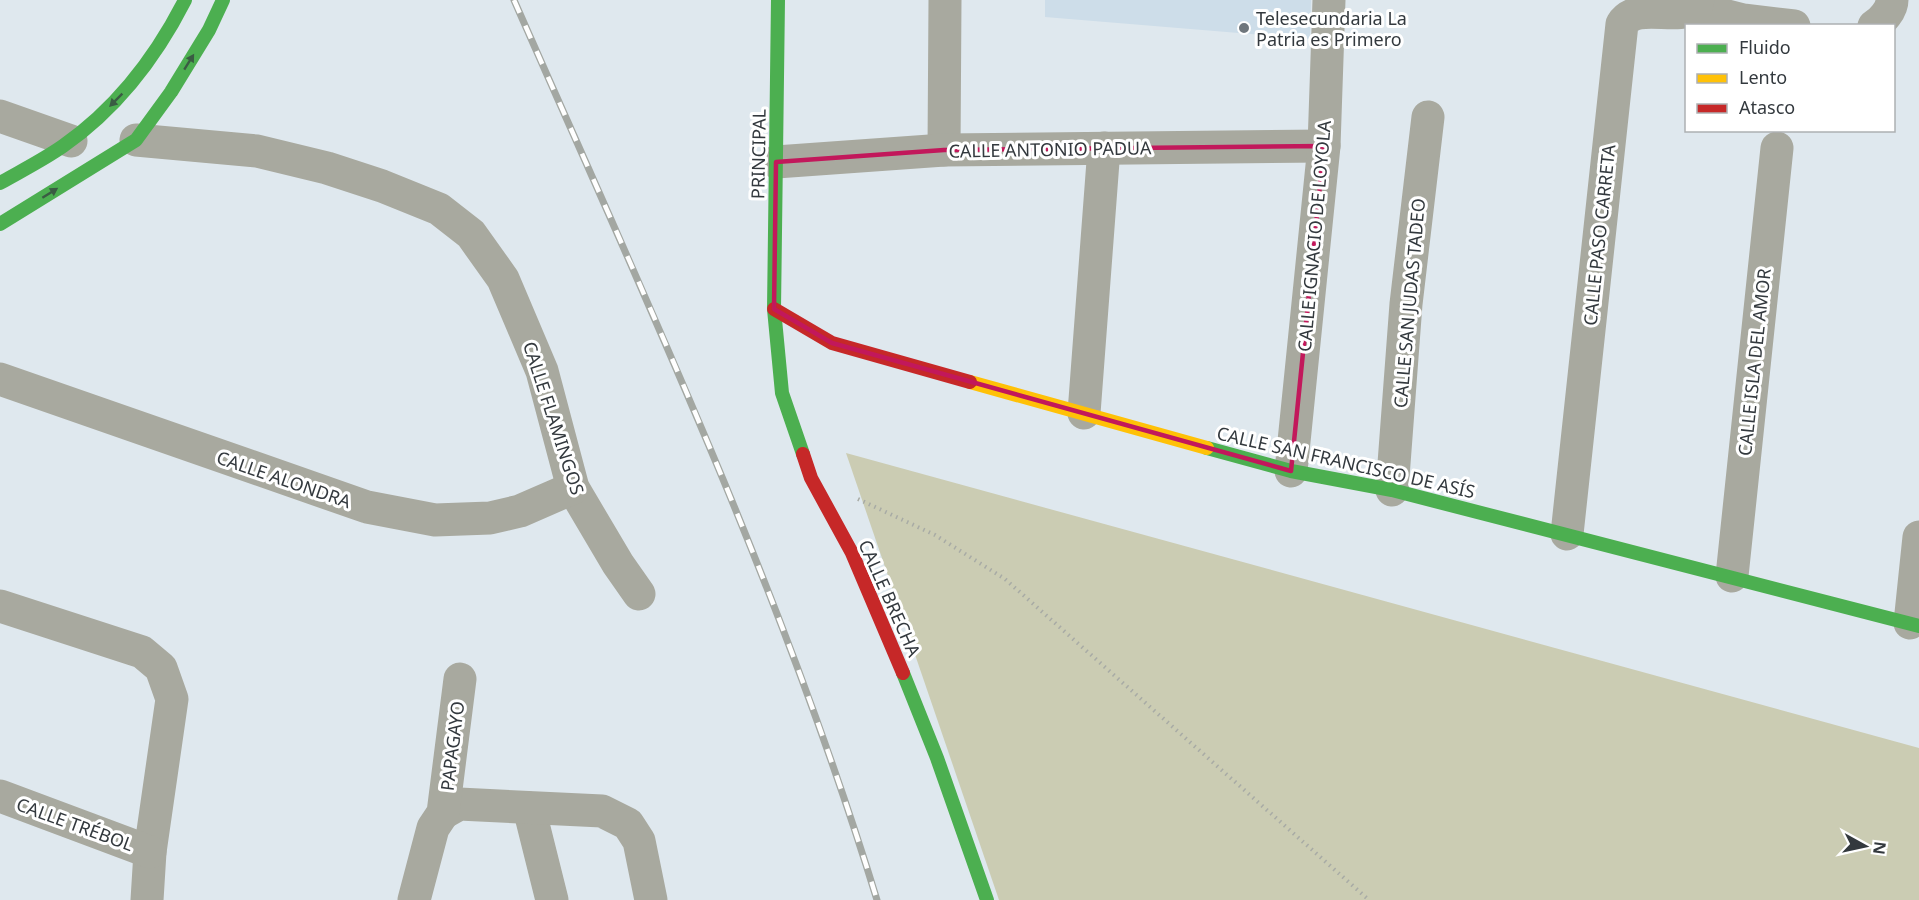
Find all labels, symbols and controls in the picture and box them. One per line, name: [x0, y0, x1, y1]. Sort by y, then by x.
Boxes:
place label: Telesecundaria La Patria es Primero: [1256, 6, 1407, 51]
marker: Telesecundaria La Patria es Primero: [1237, 21, 1251, 35]
legend: [1685, 24, 1895, 132]
text: Fluido: [1739, 35, 1791, 59]
one-way arrow: [183, 54, 194, 70]
text: Lento: [1739, 65, 1787, 89]
one-way arrow: [109, 92, 123, 107]
text: Atasco: [1739, 95, 1795, 119]
street label: PRINCIPAL: [745, 109, 771, 199]
street label: CALLE IGNACIO DE LOYOLA: [1292, 119, 1336, 353]
street label: CALLE ANTONIO PADUA: [948, 135, 1152, 163]
street label: CALLE PASO CARRETA: [1578, 143, 1621, 327]
one-way arrow: [42, 187, 58, 198]
street label: CALLE SAN JUDAS TADEO: [1388, 197, 1430, 409]
street label: CALLE ISLA DEL AMOR: [1732, 267, 1776, 457]
street label: CALLE FLAMINGOS: [518, 338, 590, 498]
street label: CALLE SAN FRANCISCO DE ASÍS: [1215, 421, 1478, 503]
street label: CALLE ALONDRA: [214, 445, 355, 513]
street label: CALLE BRECHA: [854, 536, 927, 661]
street label: PAPAGAYO: [435, 700, 469, 792]
street label: CALLE TRÉBOL: [13, 792, 137, 856]
north arrow: [1835, 816, 1895, 876]
text: N: [1868, 840, 1892, 856]

